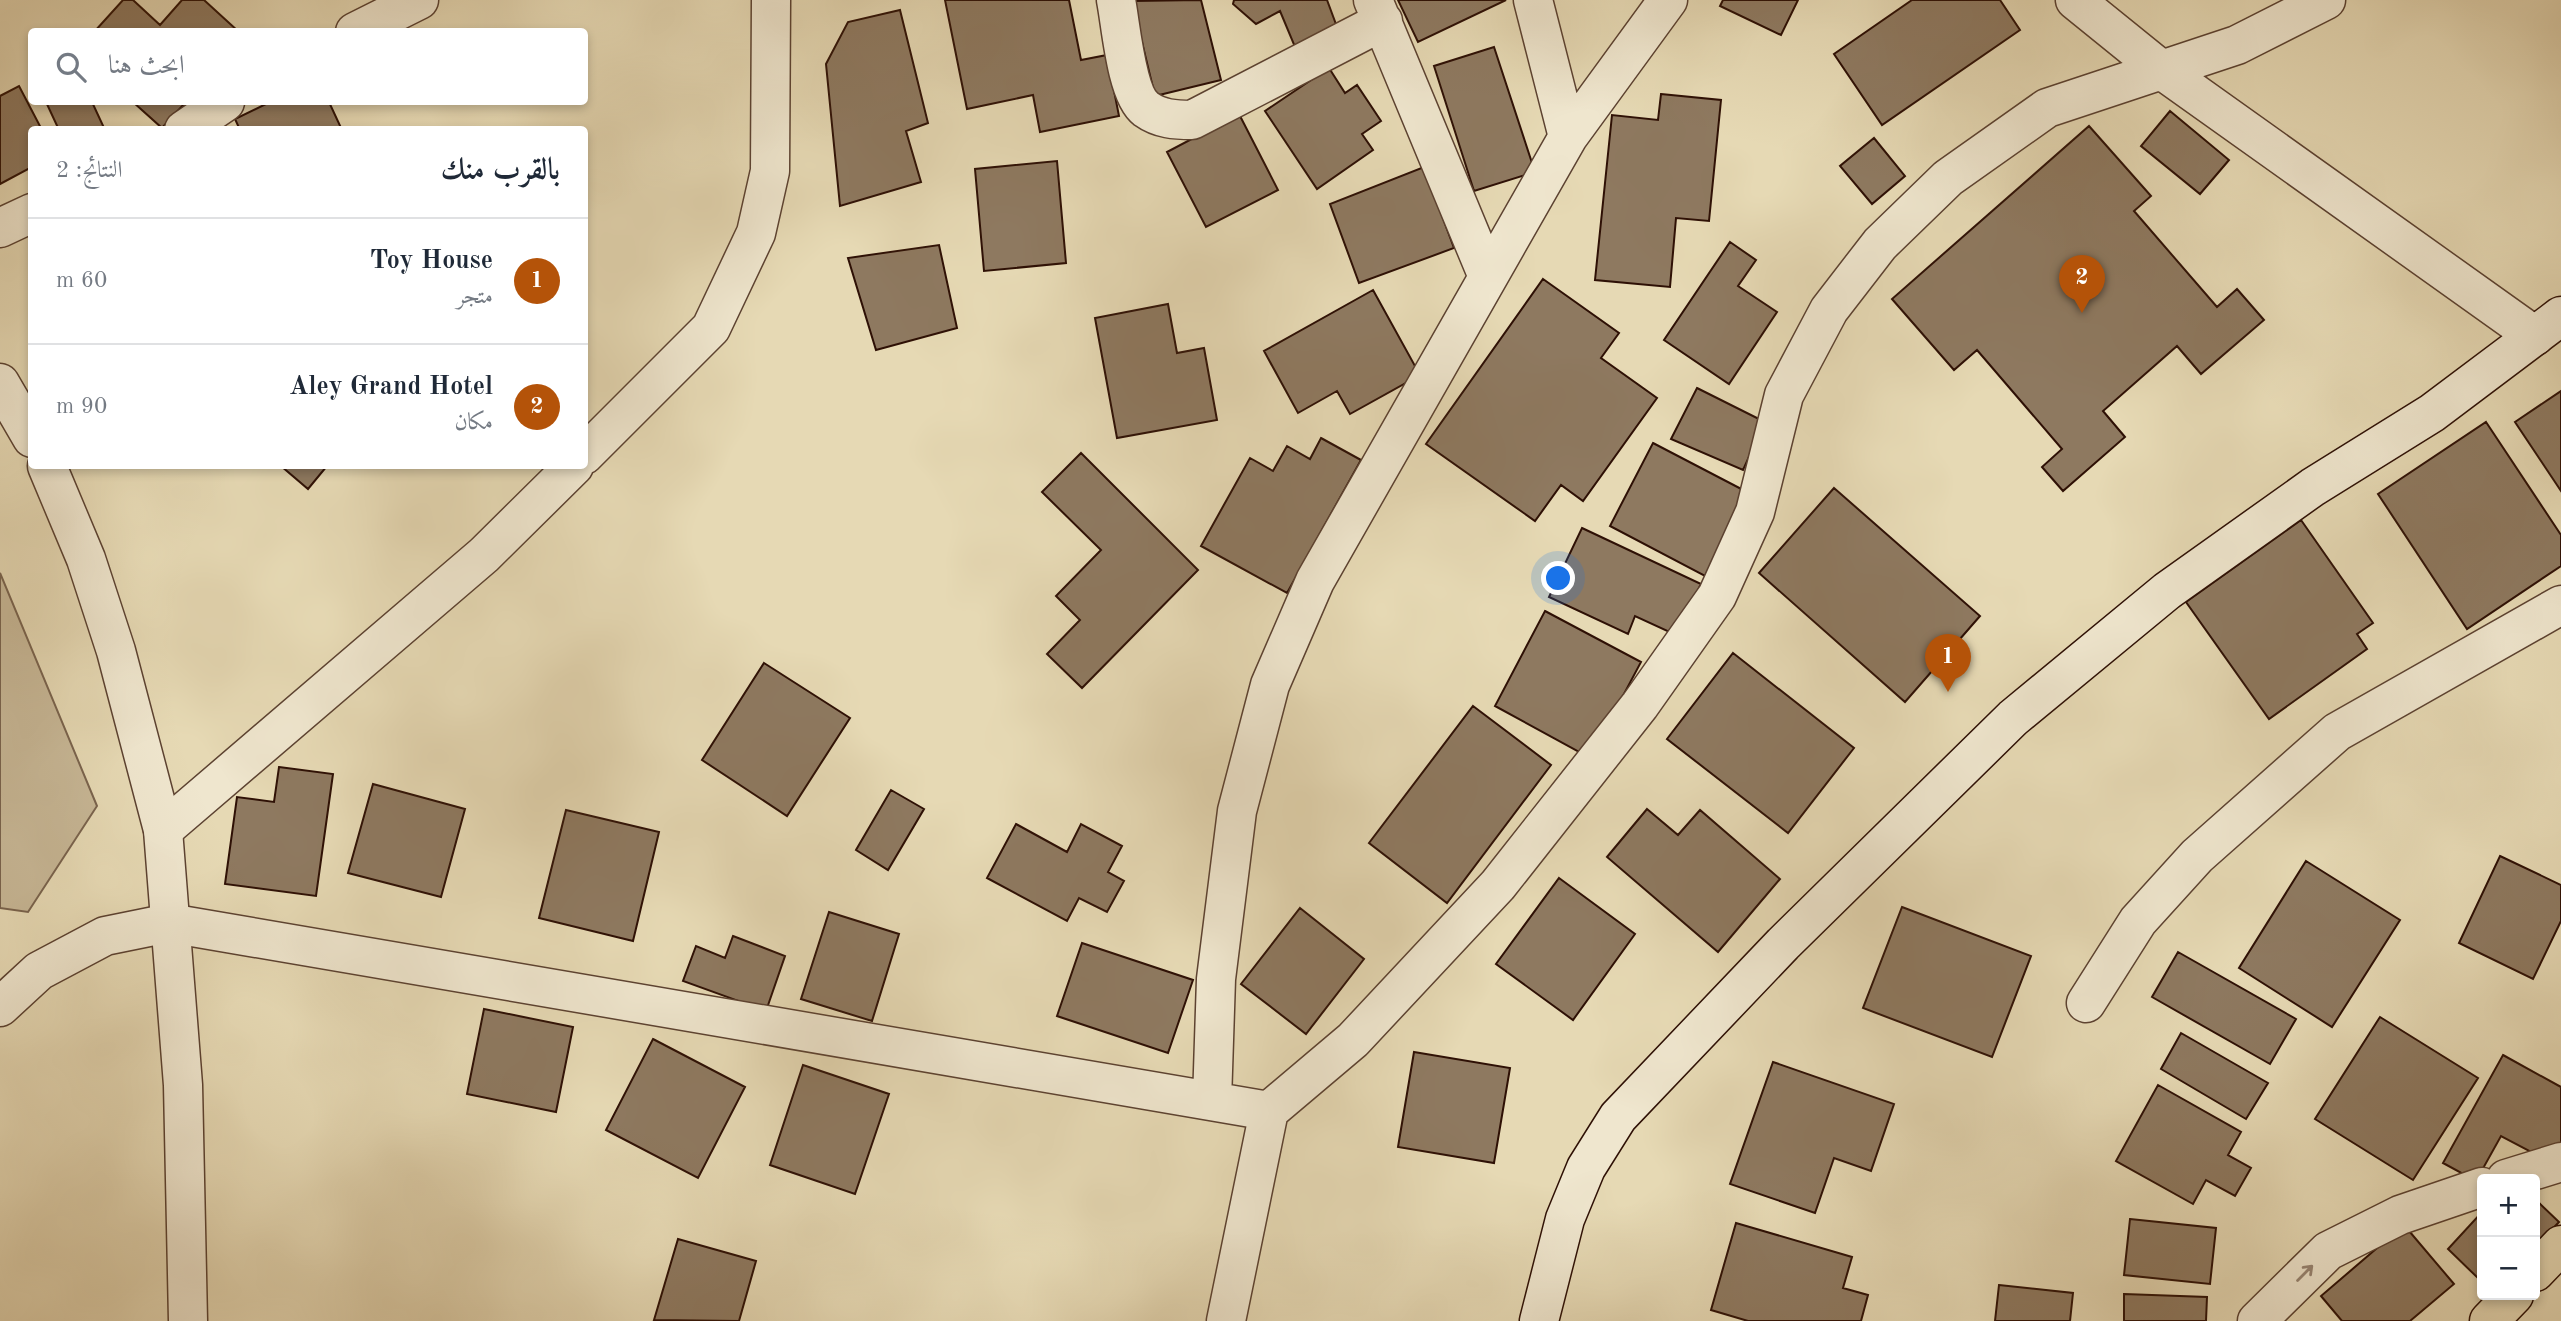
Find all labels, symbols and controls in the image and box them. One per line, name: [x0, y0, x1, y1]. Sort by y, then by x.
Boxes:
search box: [28, 28, 588, 105]
icon: search: [52, 48, 90, 86]
text: ابحث هنا: [108, 53, 185, 79]
text: بالقرب منك: [441, 156, 560, 186]
text: النتائج: 2: [56, 159, 123, 182]
text: Toy House: [370, 248, 493, 274]
pin: 2: [2059, 255, 2105, 313]
text: 60 m: [56, 269, 107, 292]
text: 1: [530, 269, 544, 292]
text: متجر: [457, 285, 493, 308]
text: Aley Grand Hotel: [289, 374, 493, 400]
text: 90 m: [56, 395, 107, 418]
text: 2: [530, 395, 544, 418]
text: مكان: [454, 411, 493, 434]
your location: [1541, 561, 1575, 595]
pin: 1: [1925, 634, 1971, 692]
map controls: [2477, 1174, 2540, 1300]
button: +: [2477, 1174, 2540, 1237]
button: −: [2477, 1237, 2540, 1300]
one-way arrow: [2297, 1265, 2314, 1282]

